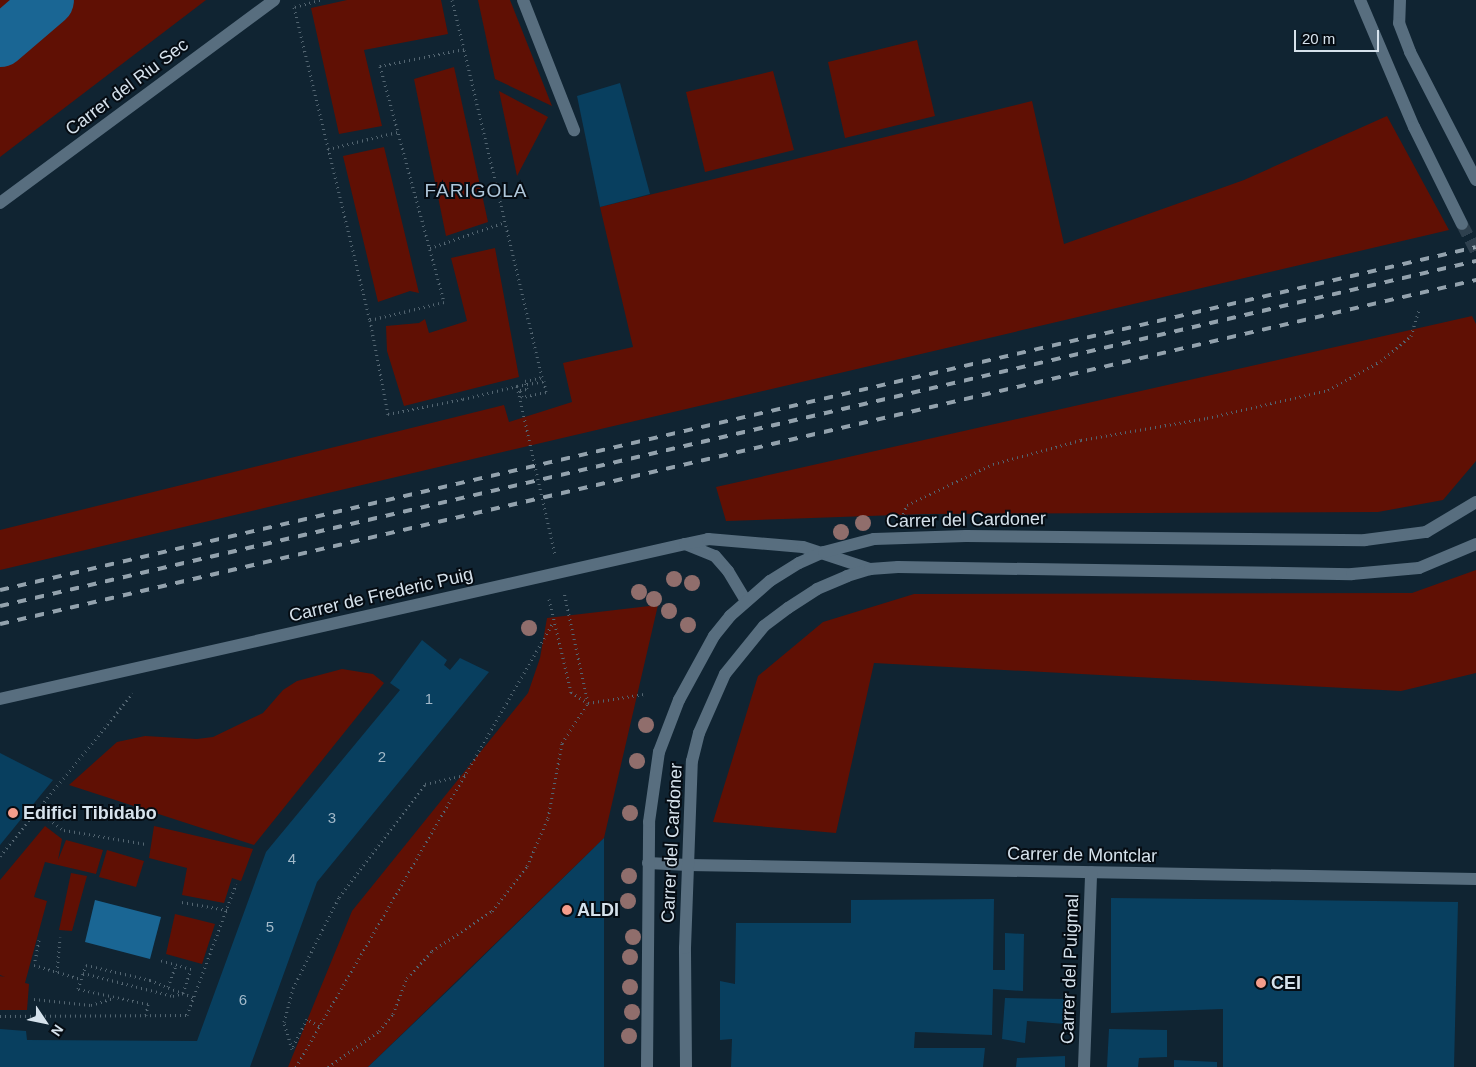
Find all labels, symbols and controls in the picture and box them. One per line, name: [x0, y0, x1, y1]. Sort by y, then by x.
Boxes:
scale bar: [1296, 20, 1381, 52]
text: 20 m: [1302, 30, 1335, 47]
street label: Carrer del Riu Sec: [61, 34, 193, 140]
district label: FARIGOLA: [423, 180, 529, 202]
street label: Carrer del Cardoner: [886, 508, 1046, 532]
street label: Carrer de Frederic Puig: [287, 563, 475, 627]
house number: 1: [425, 690, 433, 708]
house number: 2: [378, 748, 386, 766]
street label: Carrer del Cardoner: [657, 763, 687, 923]
place label: Edifici Tibidabo: [23, 802, 157, 824]
marker: Edifici Tibidabo: [7, 807, 19, 819]
house number: 3: [328, 809, 336, 827]
street label: Carrer de Montclar: [1007, 843, 1157, 867]
house number: 4: [288, 850, 296, 868]
street label: Carrer del Puigmal: [1057, 894, 1083, 1044]
place label: ALDI: [577, 899, 619, 921]
marker: ALDI: [561, 904, 573, 916]
house number: 5: [266, 918, 274, 936]
place label: CEI: [1271, 972, 1301, 994]
marker: CEI: [1255, 977, 1267, 989]
house number: 6: [239, 991, 247, 1009]
north arrow: [20, 997, 70, 1047]
text: N: [48, 1022, 67, 1039]

